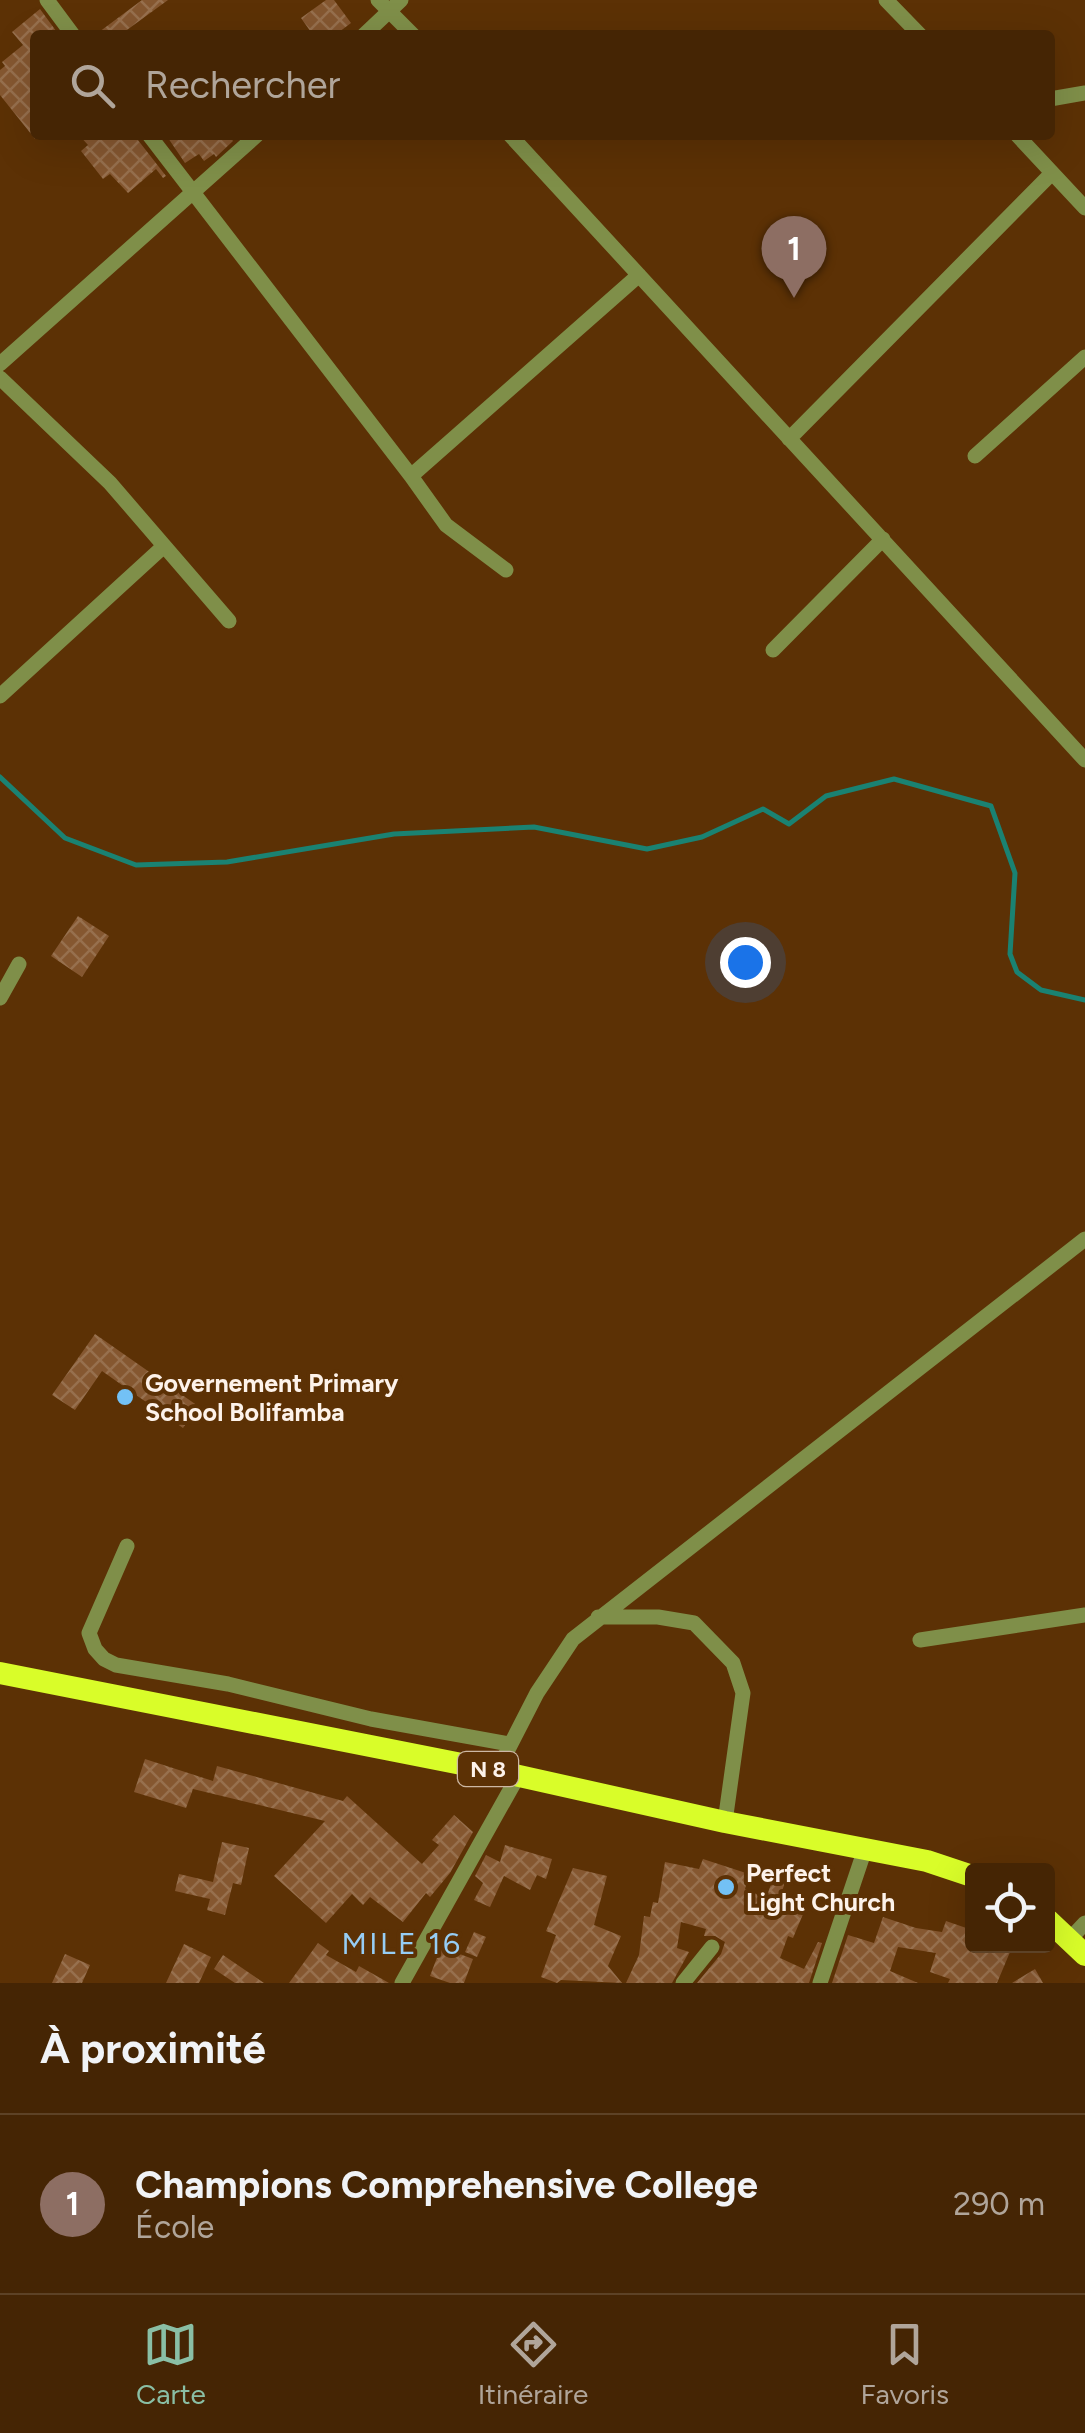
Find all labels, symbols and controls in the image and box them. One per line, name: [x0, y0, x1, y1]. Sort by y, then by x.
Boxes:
search box: [30, 30, 1055, 140]
icon: search: [65, 58, 120, 113]
text: Rechercher: [145, 62, 340, 108]
pin: 1: [762, 216, 826, 298]
your location: [720, 937, 771, 988]
place label: Governement Primary School Bolifamba: [145, 1368, 399, 1427]
marker: Governement Primary School Bolifamba: [114, 1386, 136, 1408]
road number: N 8: [458, 1752, 518, 1786]
place label: Perfect Light Church: [746, 1858, 895, 1917]
map controls: [965, 1863, 1055, 1953]
button: locate: [965, 1863, 1055, 1953]
marker: Perfect Light Church: [715, 1876, 737, 1898]
district label: MILE 16: [341, 1925, 463, 1962]
text: À proximité: [40, 2023, 266, 2074]
text: Champions Comprehensive College: [135, 2162, 758, 2208]
text: 1: [66, 2185, 79, 2223]
text: 290 m: [953, 2185, 1045, 2223]
text: École: [135, 2208, 214, 2246]
tab: Carte: [136, 2317, 206, 2411]
tab: Itinéraire: [478, 2317, 588, 2411]
tab: Favoris: [860, 2317, 949, 2411]

